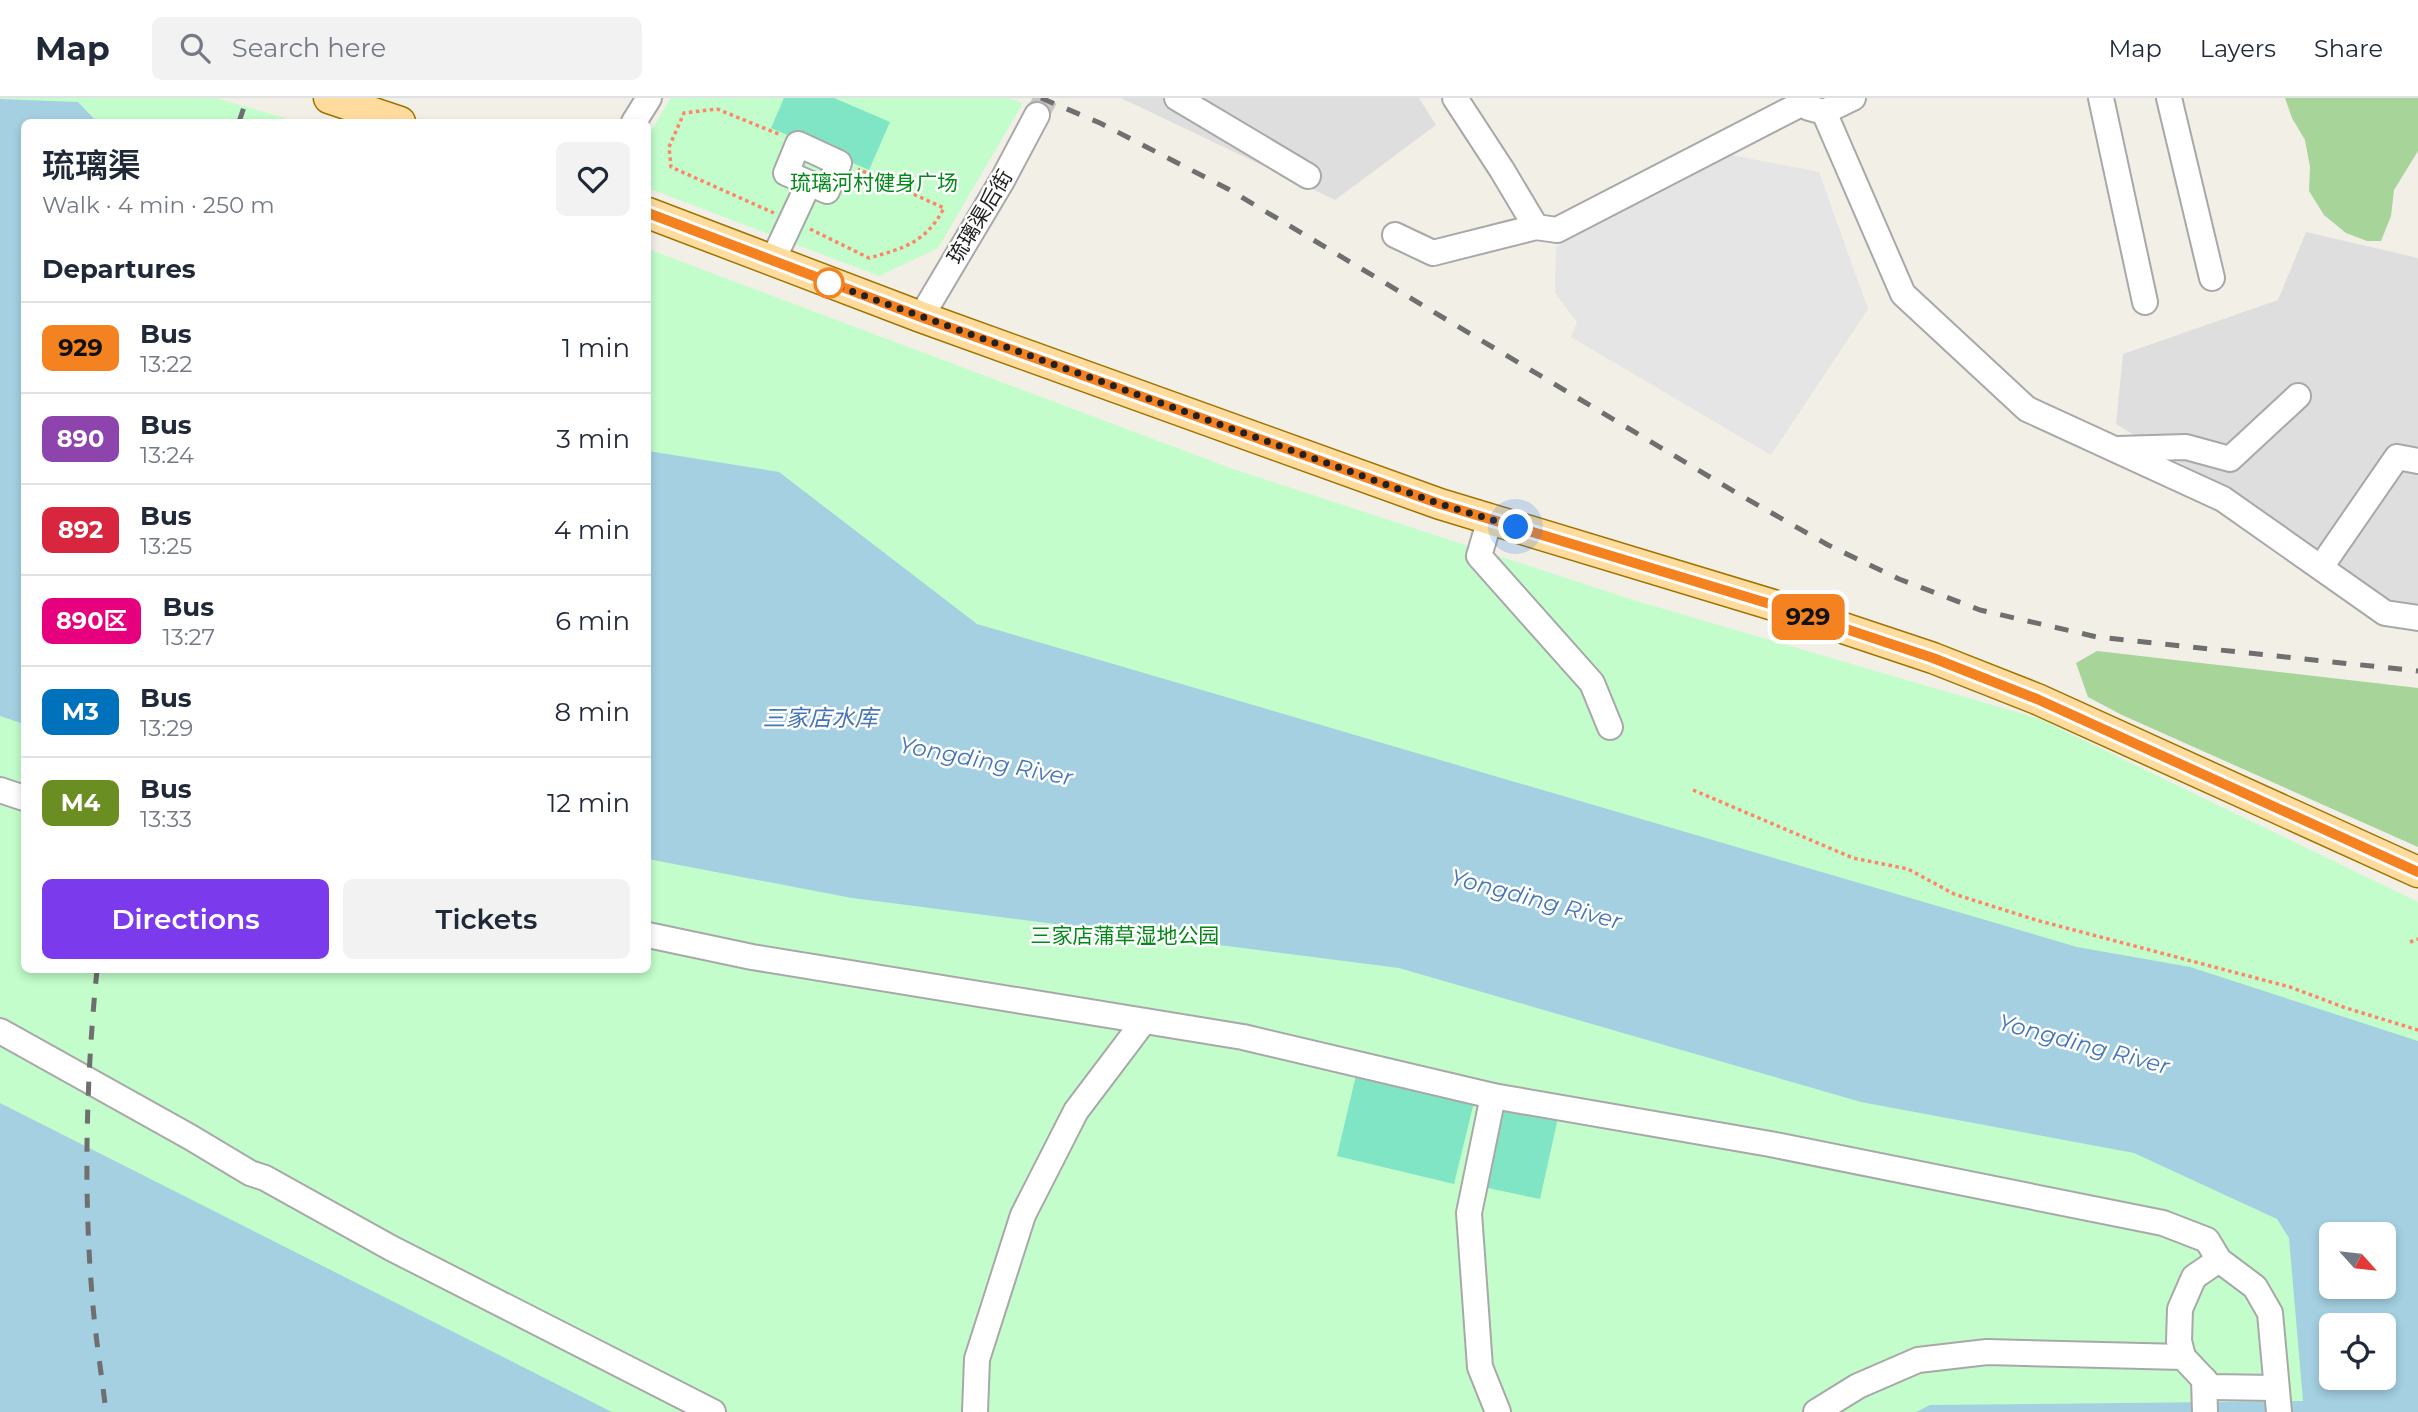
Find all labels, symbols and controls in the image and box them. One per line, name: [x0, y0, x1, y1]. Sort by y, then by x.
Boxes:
search box: [152, 17, 642, 80]
text: Map: [35, 28, 110, 68]
icon: search: [176, 29, 214, 67]
text: Search here: [232, 32, 386, 64]
text: Map: [2108, 34, 2162, 63]
text: Layers: [2200, 34, 2276, 63]
text: Share: [2314, 34, 2383, 63]
button: heart: [556, 142, 630, 216]
text: 琉璃渠: [42, 145, 141, 185]
street label: 琉璃渠后街: [942, 165, 1017, 268]
park label: 琉璃河村健身广场: [790, 170, 958, 195]
text: Walk · 4 min · 250 m: [42, 191, 275, 219]
text: Departures: [42, 253, 196, 285]
unlabelled marker: [814, 268, 844, 298]
text: Bus: [140, 318, 192, 350]
text: 1 min: [562, 332, 630, 364]
text: 929: [58, 333, 103, 362]
text: 13:22: [140, 350, 192, 378]
text: Bus: [140, 409, 192, 441]
text: 3 min: [556, 423, 630, 455]
text: 890: [57, 424, 104, 453]
text: 13:24: [140, 441, 194, 469]
text: Bus: [140, 500, 192, 532]
your location: [1498, 509, 1533, 544]
text: 4 min: [554, 514, 630, 546]
text: 892: [58, 515, 103, 544]
text: 13:25: [140, 532, 192, 560]
text: Bus: [162, 591, 214, 623]
line badge: 929: [1768, 594, 1848, 640]
text: 929: [1786, 602, 1830, 631]
text: 6 min: [555, 605, 630, 637]
text: 890区: [56, 606, 127, 635]
text: 13:27: [162, 623, 215, 651]
text: Bus: [140, 682, 192, 714]
text: 8 min: [554, 696, 630, 728]
text: M3: [62, 697, 99, 726]
water label: 三家店水库: [763, 704, 882, 732]
text: 13:29: [140, 714, 193, 742]
water label: Yongding River: [897, 730, 1076, 792]
text: Bus: [140, 773, 192, 805]
text: 12 min: [547, 787, 630, 819]
text: M4: [61, 788, 100, 817]
text: 13:33: [140, 805, 192, 833]
water label: Yongding River: [1447, 863, 1626, 936]
button: Directions: [42, 879, 329, 959]
button: Tickets: [343, 879, 630, 959]
park label: 三家店蒲草湿地公园: [1031, 923, 1220, 948]
water label: Yongding River: [1995, 1008, 2174, 1081]
north arrow: [2319, 1222, 2396, 1298]
map controls: [2319, 1222, 2396, 1390]
button: locate: [2319, 1313, 2396, 1390]

